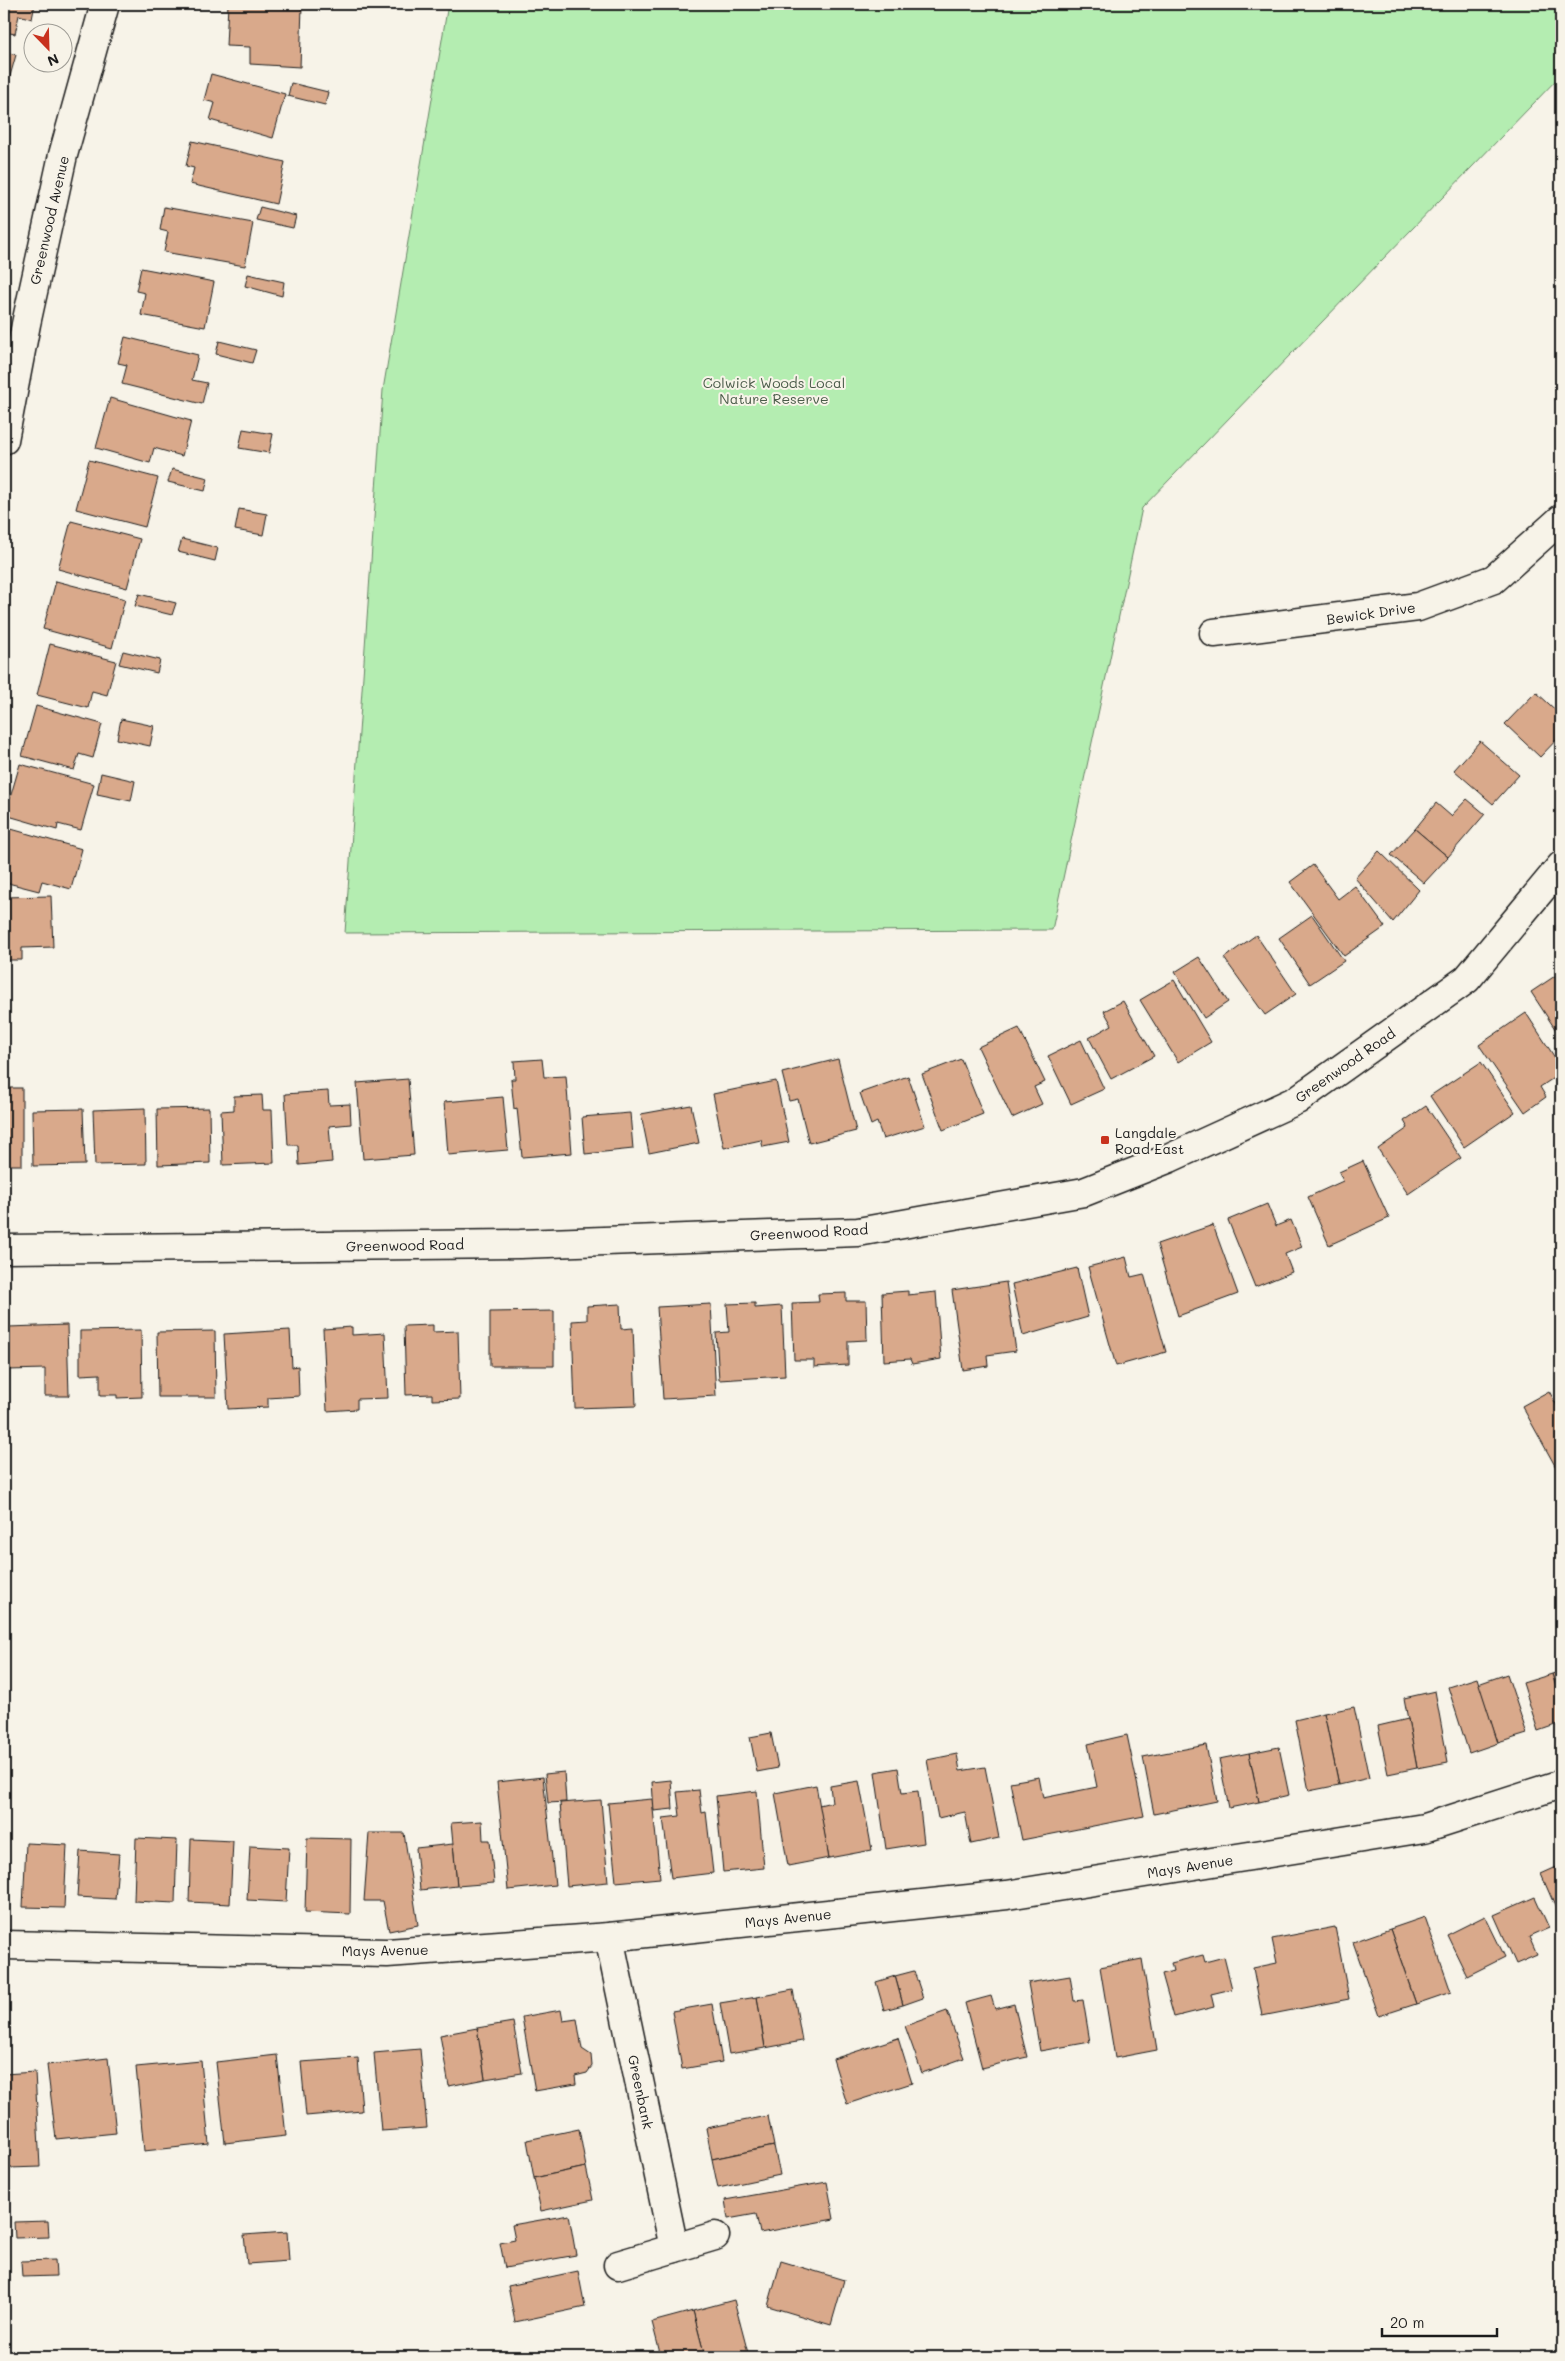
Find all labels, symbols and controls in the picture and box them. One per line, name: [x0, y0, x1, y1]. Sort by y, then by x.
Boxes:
north arrow: [22, 22, 72, 72]
text: N: [45, 50, 62, 71]
street label: Greenwood Avenue: [25, 154, 73, 286]
park label: Colwick Woods Local Nature Reserve: [703, 373, 845, 408]
street label: Bewick Drive: [1325, 597, 1417, 629]
street label: Greenwood Road: [1291, 1023, 1399, 1107]
place label: Langdale Road East: [1115, 1123, 1184, 1158]
marker: Langdale Road East: [1099, 1134, 1111, 1146]
street label: Greenwood Road: [749, 1219, 869, 1245]
street label: Greenwood Road: [346, 1234, 464, 1256]
street label: Mays Avenue: [1146, 1850, 1234, 1882]
street label: Mays Avenue: [744, 1904, 832, 1932]
street label: Mays Avenue: [341, 1940, 429, 1960]
street label: Greenbank: [624, 2053, 658, 2131]
scale bar: [1382, 2306, 1498, 2338]
text: 20 m: [1390, 2312, 1424, 2332]

